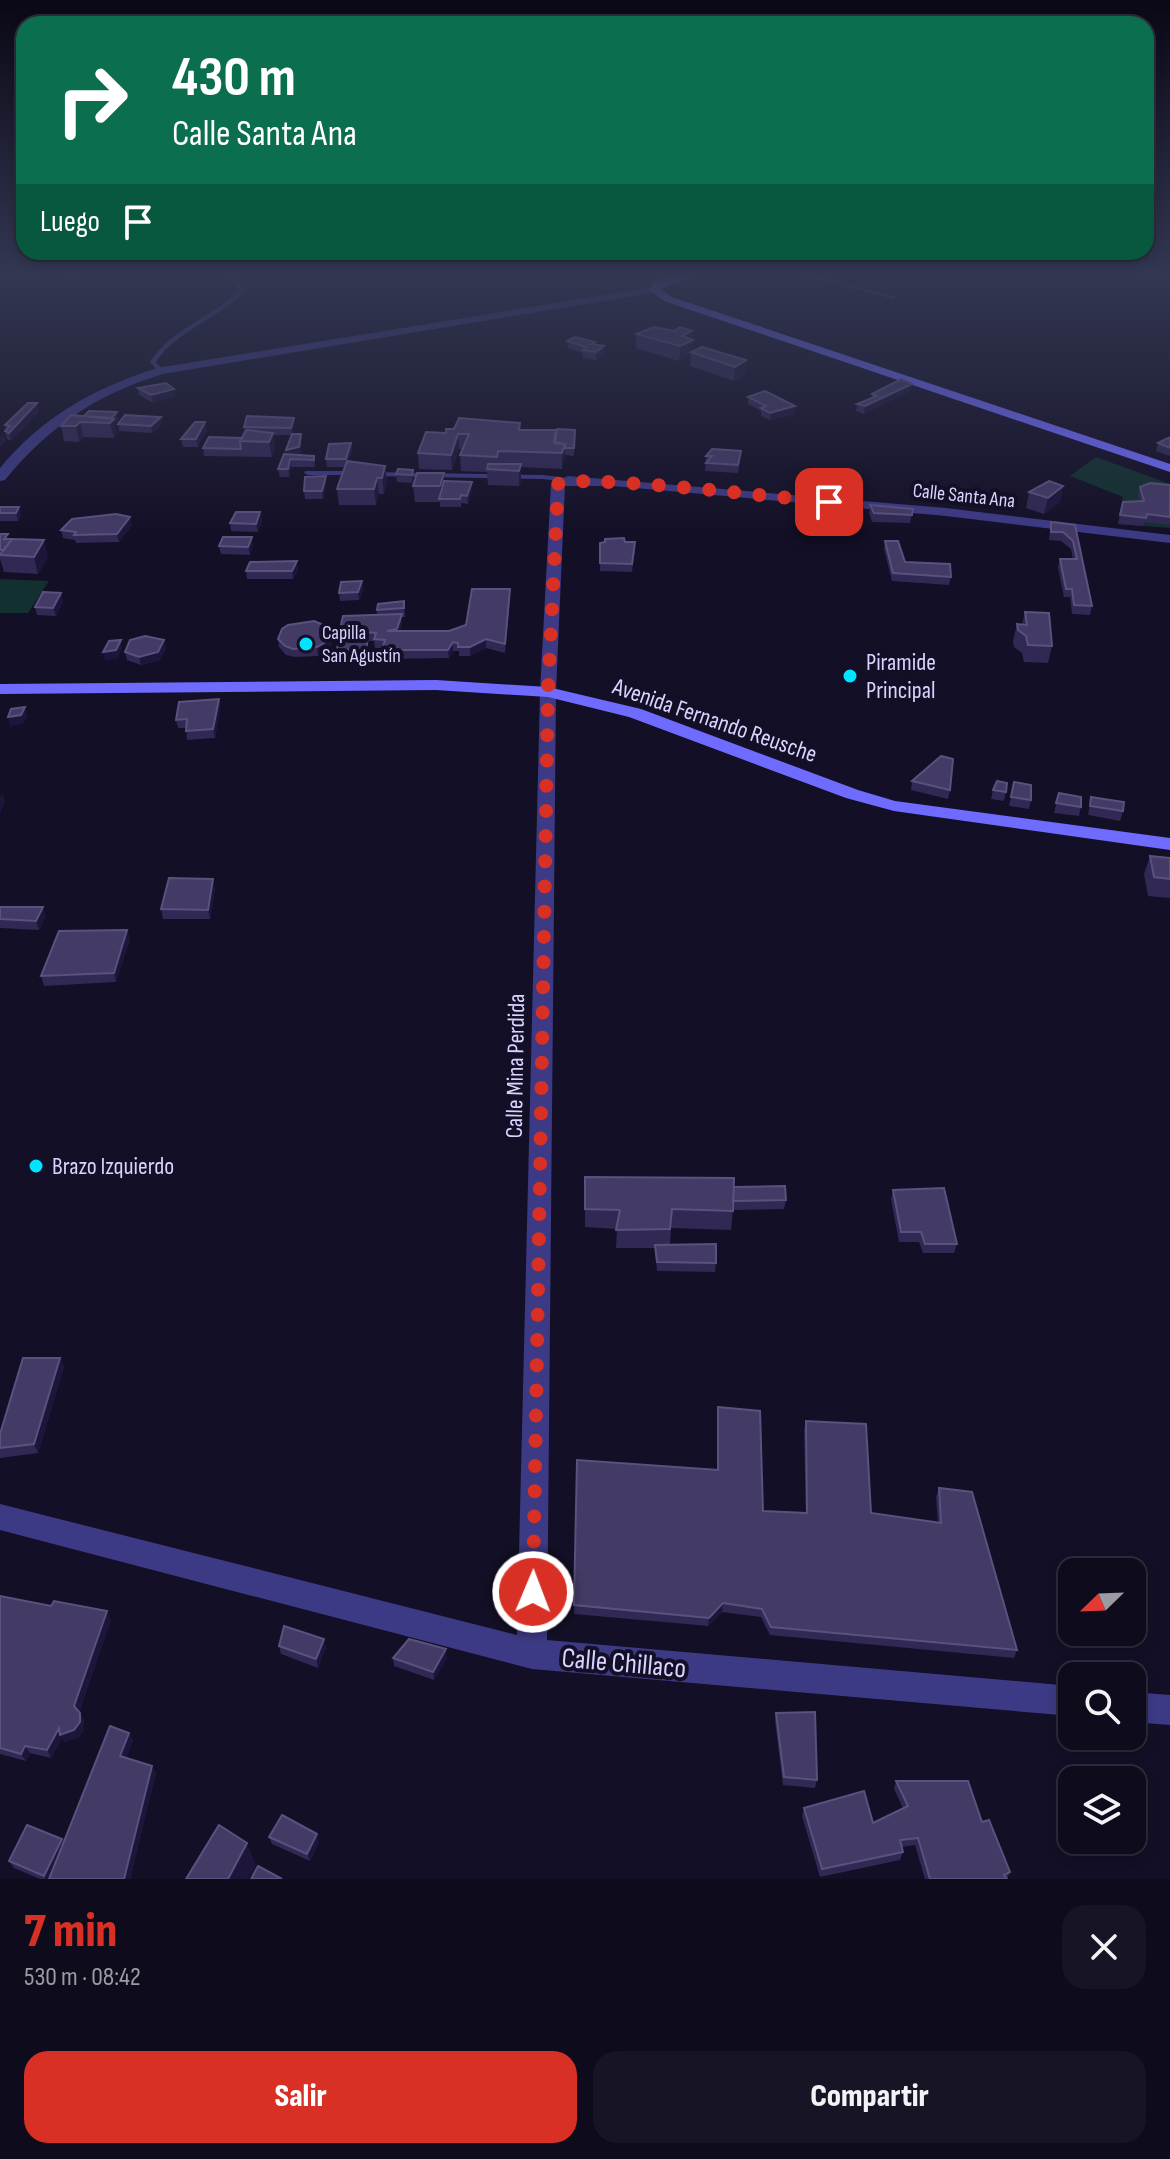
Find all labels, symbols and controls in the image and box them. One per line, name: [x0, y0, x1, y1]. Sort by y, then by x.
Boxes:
text: 430 m: [172, 45, 296, 112]
icon: right: [40, 48, 144, 152]
text: Calle Santa Ana: [172, 113, 357, 156]
icon: arrive: [116, 200, 160, 244]
text: Luego: [40, 204, 100, 240]
pin: [795, 468, 863, 536]
street label: Calle Santa Ana: [912, 479, 1016, 513]
icon: arrive: [807, 480, 851, 524]
place label: Capilla San Agustín: [322, 621, 401, 668]
marker: Capilla San Agustín: [297, 635, 315, 653]
place label: Piramide Principal: [866, 648, 936, 705]
marker: Piramide Principal: [841, 667, 859, 685]
street label: Avenida Fernando Reusche: [608, 672, 821, 769]
street label: Calle Mina Perdida: [500, 993, 531, 1139]
place label: Brazo Izquierdo: [52, 1152, 174, 1181]
marker: Brazo Izquierdo: [27, 1157, 45, 1175]
position arrow: [491, 1550, 575, 1634]
north arrow: [1058, 1558, 1146, 1646]
map controls: [1058, 1558, 1146, 1854]
street label: Calle Chillaco: [560, 1642, 687, 1685]
button: search: [1058, 1662, 1146, 1750]
button: layers: [1058, 1766, 1146, 1854]
text: 7 min: [24, 1903, 117, 1960]
button: close: [1062, 1905, 1146, 1989]
text: 530 m · 08:42: [24, 1962, 141, 1993]
button: Salir: [24, 2051, 577, 2143]
button: Compartir: [593, 2051, 1146, 2143]

